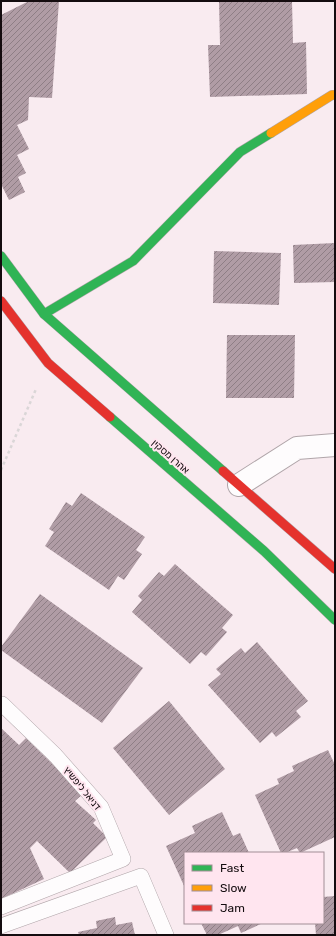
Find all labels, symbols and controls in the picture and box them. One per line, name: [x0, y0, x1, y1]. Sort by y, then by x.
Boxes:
street label: אהרן מסקין: [149, 437, 192, 476]
street label: דניאל ליפשיץ: [61, 764, 104, 813]
legend: [184, 852, 324, 924]
text: Fast: [220, 861, 244, 875]
text: Slow: [220, 881, 247, 895]
text: Jam: [220, 901, 245, 915]

